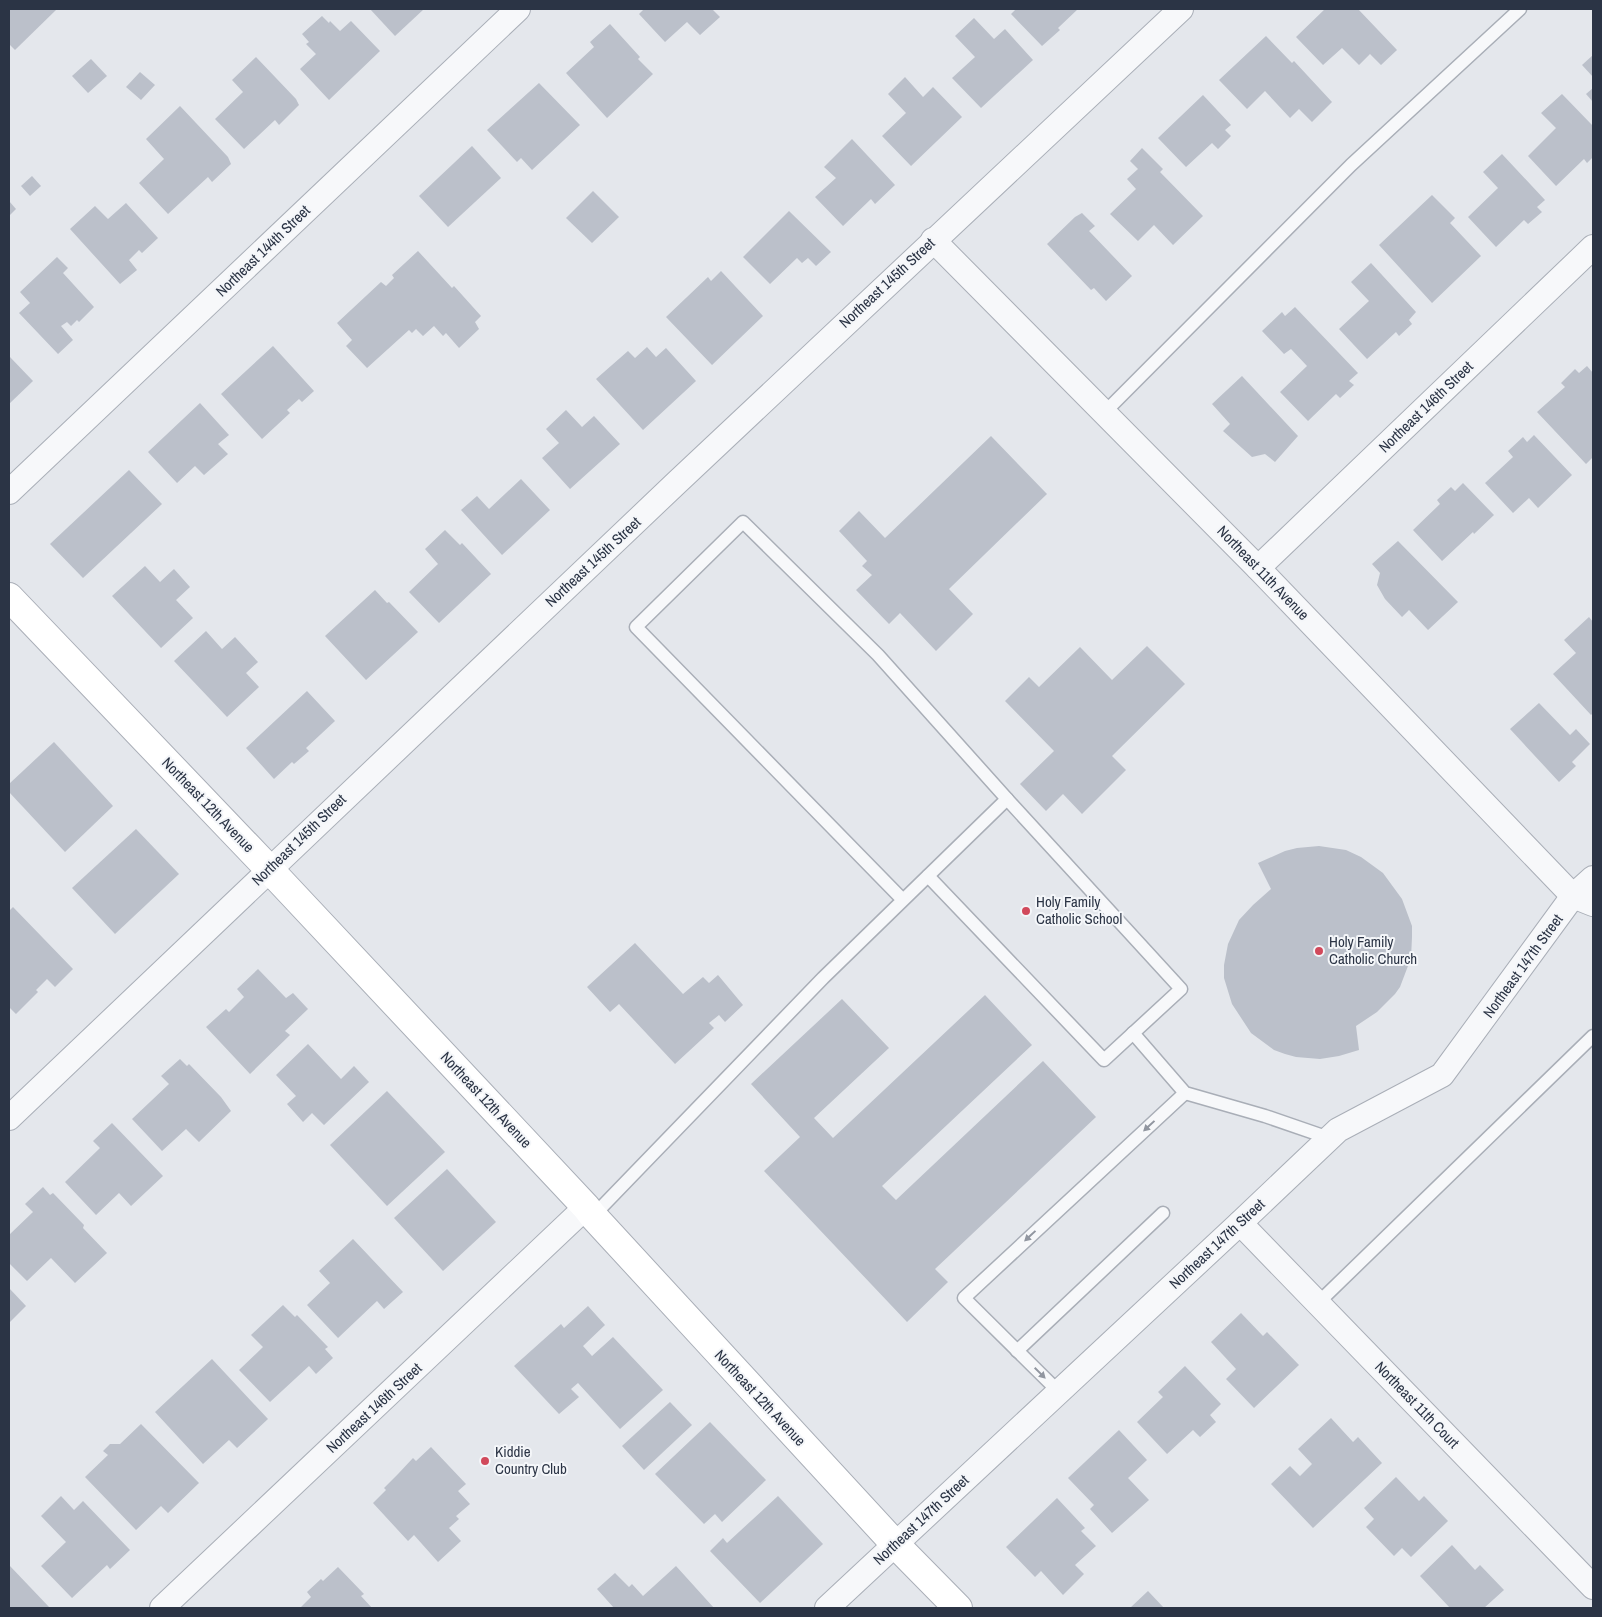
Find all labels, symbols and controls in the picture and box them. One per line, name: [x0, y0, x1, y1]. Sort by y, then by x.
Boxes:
street label: Northeast 144th Street: [211, 200, 315, 301]
street label: Northeast 145th Street: [834, 232, 939, 333]
street label: Northeast 146th Street: [1374, 356, 1478, 457]
street label: Northeast 145th Street: [540, 511, 645, 612]
street label: Northeast 11th Avenue: [1213, 521, 1314, 625]
street label: Northeast 12th Avenue: [157, 752, 259, 857]
street label: Northeast 145th Street: [247, 789, 351, 890]
place label: Holy Family Catholic School: [1036, 891, 1122, 929]
marker: Holy Family Catholic School: [1020, 905, 1032, 917]
street label: Northeast 147th Street: [1478, 909, 1568, 1022]
place label: Holy Family Catholic Church: [1329, 931, 1417, 969]
marker: Holy Family Catholic Church: [1313, 945, 1325, 957]
street label: Northeast 12th Avenue: [436, 1047, 537, 1153]
one-way arrow: [1144, 1120, 1156, 1132]
street label: Northeast 147th Street: [1164, 1193, 1269, 1294]
one-way arrow: [1024, 1230, 1036, 1242]
street label: Northeast 12th Avenue: [710, 1345, 811, 1451]
street label: Northeast 146th Street: [321, 1357, 426, 1458]
street label: Northeast 11th Court: [1370, 1357, 1465, 1453]
one-way arrow: [1033, 1367, 1045, 1379]
place label: Kiddie Country Club: [495, 1441, 567, 1479]
marker: Kiddie Country Club: [479, 1455, 491, 1467]
street label: Northeast 147th Street: [868, 1469, 973, 1570]

